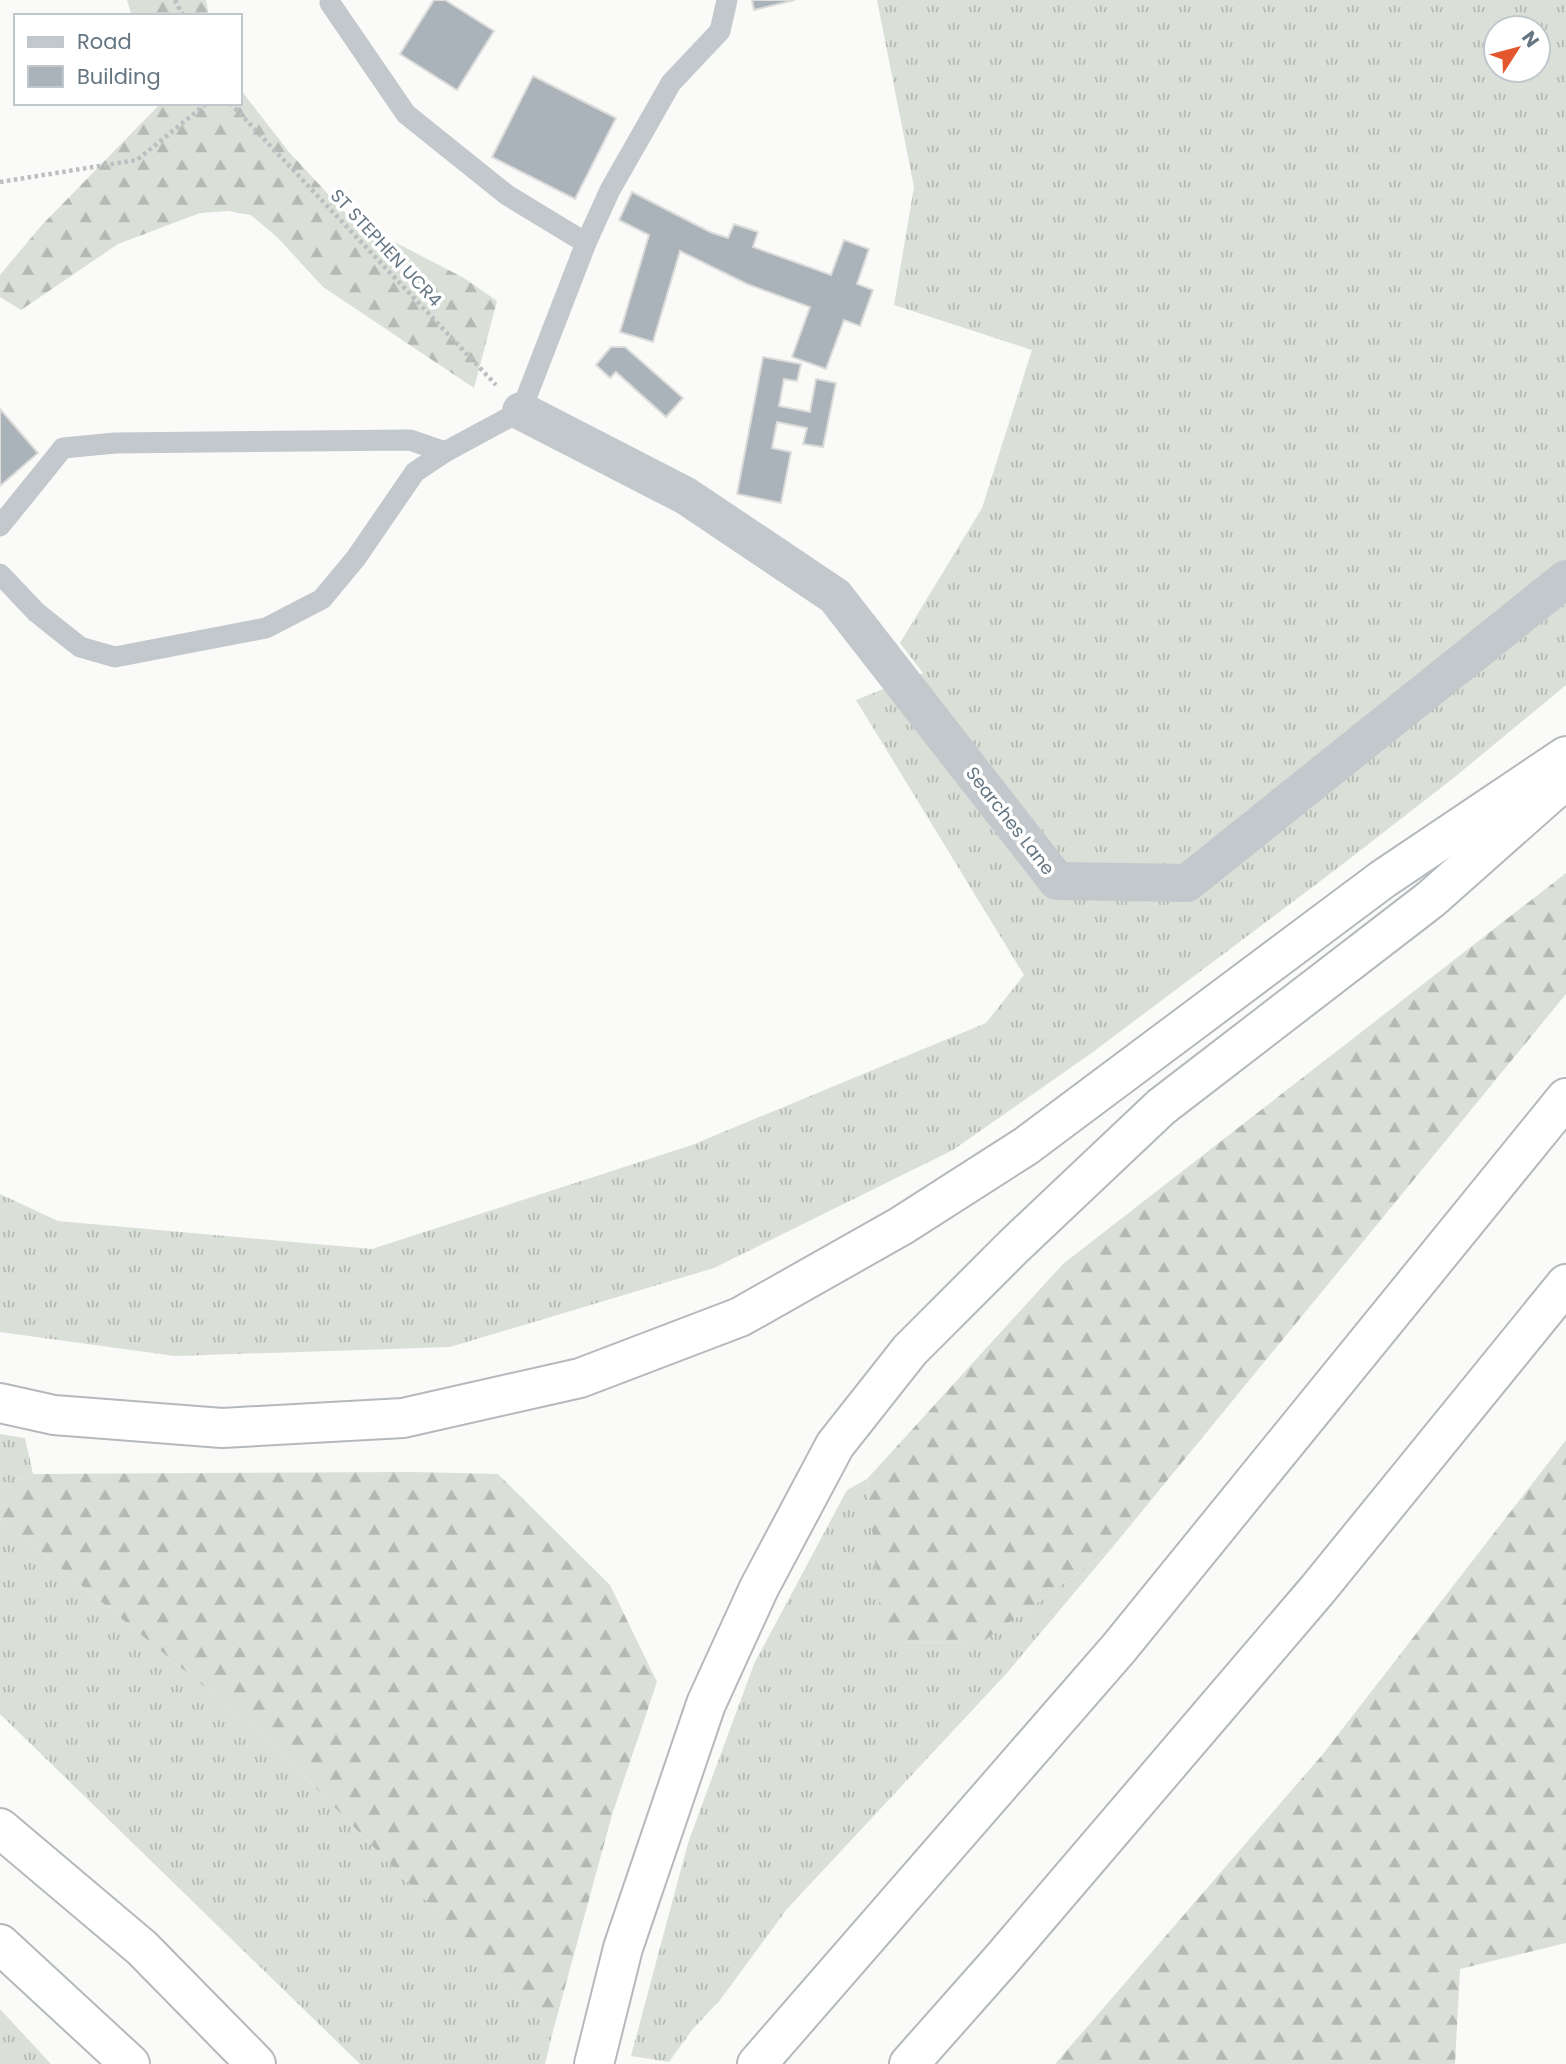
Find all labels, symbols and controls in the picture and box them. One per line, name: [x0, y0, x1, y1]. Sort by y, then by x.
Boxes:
legend: [14, 14, 242, 105]
north arrow: [1482, 14, 1552, 84]
text: N: [1515, 26, 1545, 53]
text: Road: [77, 27, 132, 56]
text: Building: [77, 62, 161, 91]
street label: ST STEPHEN UCR4: [325, 183, 448, 312]
street label: Searches Lane: [960, 761, 1061, 880]

